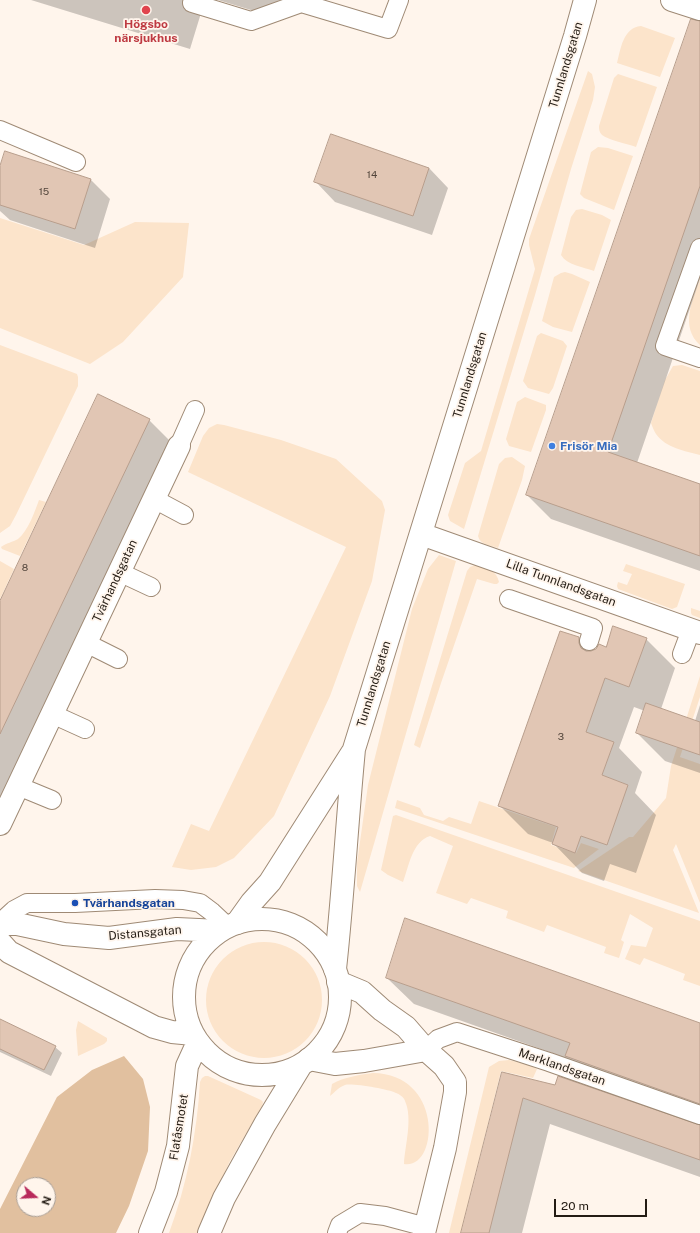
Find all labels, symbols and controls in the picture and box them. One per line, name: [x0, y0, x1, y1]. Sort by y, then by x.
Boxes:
marker: Högsbo närsjukhus: [140, 4, 152, 16]
place label: Högsbo närsjukhus: [114, 17, 178, 45]
street label: Tunnlandsgatan: [546, 20, 586, 110]
house number: 14: [367, 169, 377, 181]
house number: 15: [39, 186, 49, 198]
street label: Tunnlandsgatan: [450, 330, 490, 420]
place label: Frisör Mia: [560, 439, 617, 453]
marker: Frisör Mia: [547, 441, 557, 451]
street label: Tvärhandsgatan: [90, 537, 140, 625]
street label: Lilla Tunnlandsgatan: [504, 556, 618, 610]
house number: 8: [22, 562, 28, 574]
street label: Tunnlandsgatan: [354, 639, 394, 729]
house number: 3: [558, 731, 564, 743]
place label: Tvärhandsgatan: [83, 896, 175, 910]
marker: Tvärhandsgatan: [70, 898, 80, 908]
street label: Distansgatan: [108, 923, 182, 943]
street label: Marklandsgatan: [517, 1045, 607, 1089]
street label: Flatåsmotet: [167, 1093, 191, 1161]
north arrow: [16, 1177, 56, 1217]
scale bar: [556, 1191, 649, 1217]
text: N: [39, 1195, 53, 1207]
text: 20 m: [561, 1199, 589, 1213]

